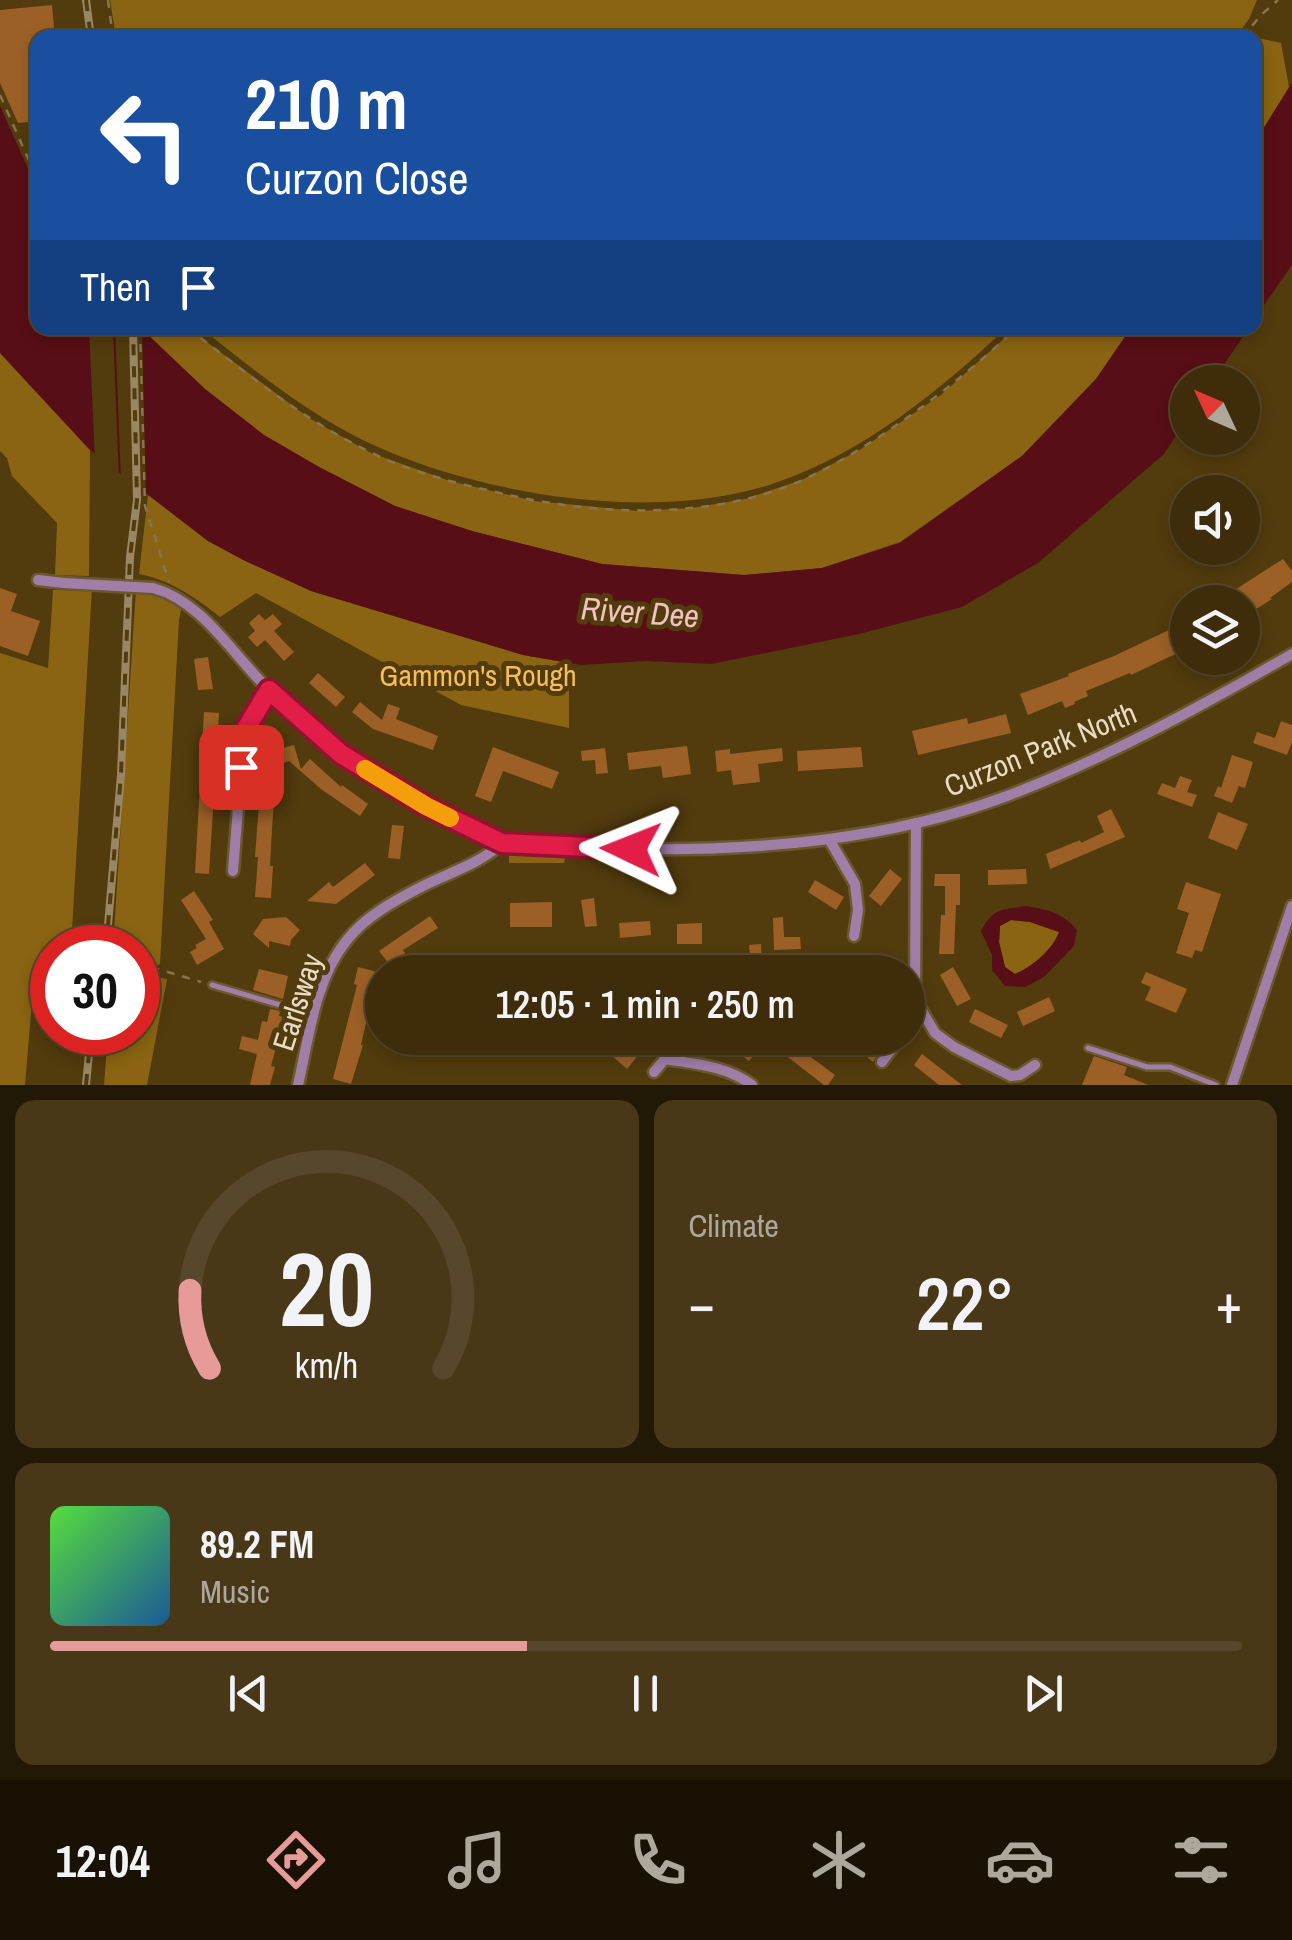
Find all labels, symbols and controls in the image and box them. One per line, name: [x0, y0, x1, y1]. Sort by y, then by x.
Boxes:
text: 210 m: [245, 57, 408, 151]
icon: left: [80, 70, 210, 200]
text: Curzon Close: [245, 147, 469, 208]
icon: arrive: [171, 260, 226, 315]
text: Then: [80, 262, 151, 313]
north arrow: [1170, 365, 1260, 455]
map controls: [1170, 365, 1260, 675]
button: sound: [1170, 475, 1260, 565]
button: layers: [1170, 585, 1260, 675]
water label: River Dee: [580, 586, 700, 638]
park label: Gammon's Rough: [379, 655, 577, 695]
street label: Curzon Park North: [938, 692, 1142, 806]
pin: [199, 725, 284, 810]
icon: arrive: [214, 740, 269, 795]
position arrow: [579, 797, 683, 901]
speed limit sign: 30: [30, 925, 160, 1055]
street label: Earlsway: [263, 948, 332, 1056]
text: 12:05 · 1 min · 250 m: [495, 979, 795, 1030]
text: Climate: [689, 1204, 779, 1247]
text: 20: [279, 1218, 374, 1358]
text: 22°: [916, 1252, 1014, 1353]
text: −: [689, 1266, 715, 1340]
text: +: [1216, 1266, 1242, 1340]
text: km/h: [295, 1341, 359, 1389]
text: 89.2 FM: [200, 1519, 314, 1570]
text: Music: [200, 1570, 270, 1613]
icon: previous: [221, 1666, 276, 1721]
icon: pause: [618, 1666, 673, 1721]
icon: next: [1016, 1666, 1071, 1721]
icon: directions: [261, 1825, 331, 1895]
icon: music: [442, 1825, 512, 1895]
icon: phone: [623, 1825, 693, 1895]
icon: climate: [804, 1825, 874, 1895]
icon: car: [985, 1825, 1055, 1895]
icon: filters: [1166, 1825, 1236, 1895]
text: 12:04: [56, 1830, 150, 1891]

